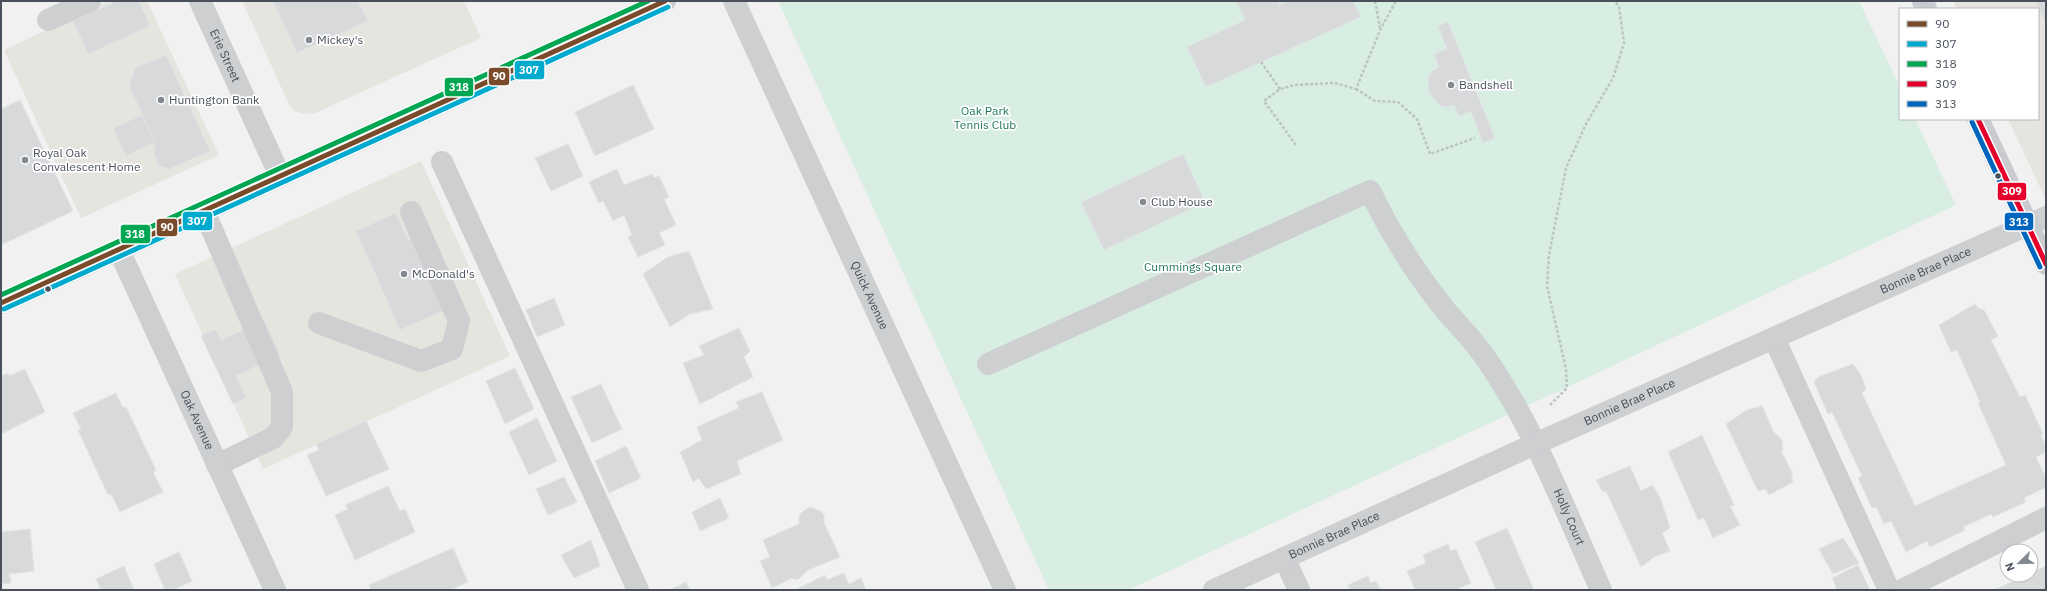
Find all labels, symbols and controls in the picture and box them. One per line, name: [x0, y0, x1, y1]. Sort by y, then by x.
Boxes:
legend: [1899, 8, 2039, 120]
text: 90: [1935, 16, 1949, 31]
street label: Erie Street: [207, 26, 244, 84]
place label: Mickey's: [317, 32, 364, 47]
marker: Mickey's: [304, 35, 314, 45]
text: 307: [1935, 36, 1957, 51]
text: 318: [1935, 56, 1957, 71]
line badge: 307: [514, 60, 545, 80]
text: 307: [519, 63, 539, 77]
line badge: 90: [488, 67, 510, 86]
text: 90: [492, 69, 506, 83]
text: 309: [1935, 76, 1957, 91]
line badge: 318: [444, 77, 474, 97]
place label: Bandshell: [1459, 77, 1513, 92]
text: 318: [449, 80, 469, 94]
marker: Bandshell: [1446, 80, 1456, 90]
place label: Huntington Bank: [169, 92, 260, 107]
marker: Huntington Bank: [156, 95, 166, 105]
text: 313: [1935, 96, 1957, 111]
park label: Oak Park Tennis Club: [954, 103, 1016, 132]
place label: Royal Oak Convalescent Home: [33, 145, 141, 174]
marker: Royal Oak Convalescent Home: [20, 155, 30, 165]
unlabelled marker: [1993, 171, 2003, 181]
line badge: 309: [1997, 182, 2027, 201]
text: 309: [2002, 184, 2022, 198]
place label: Club House: [1151, 194, 1213, 209]
marker: Club House: [1138, 197, 1148, 207]
line badge: 307: [182, 211, 213, 231]
line badge: 313: [2004, 212, 2034, 231]
text: 307: [187, 214, 207, 228]
text: 313: [2009, 215, 2029, 229]
line badge: 90: [156, 218, 178, 237]
text: 90: [160, 220, 174, 234]
line badge: 318: [120, 224, 151, 244]
text: 318: [125, 227, 145, 241]
street label: Bonnie Brae Place: [1877, 243, 1974, 297]
street label: Quick Avenue: [848, 259, 892, 332]
park label: Cummings Square: [1144, 259, 1242, 274]
place label: McDonald's: [412, 266, 475, 281]
marker: McDonald's: [399, 269, 409, 279]
unlabelled marker: [43, 284, 53, 294]
street label: Bonnie Brae Place: [1581, 375, 1678, 428]
street label: Oak Avenue: [177, 387, 218, 452]
street label: Holly Court: [1550, 486, 1588, 547]
street label: Bonnie Brae Place: [1286, 508, 1382, 562]
north arrow: [1999, 543, 2039, 583]
text: N: [2002, 560, 2018, 573]

